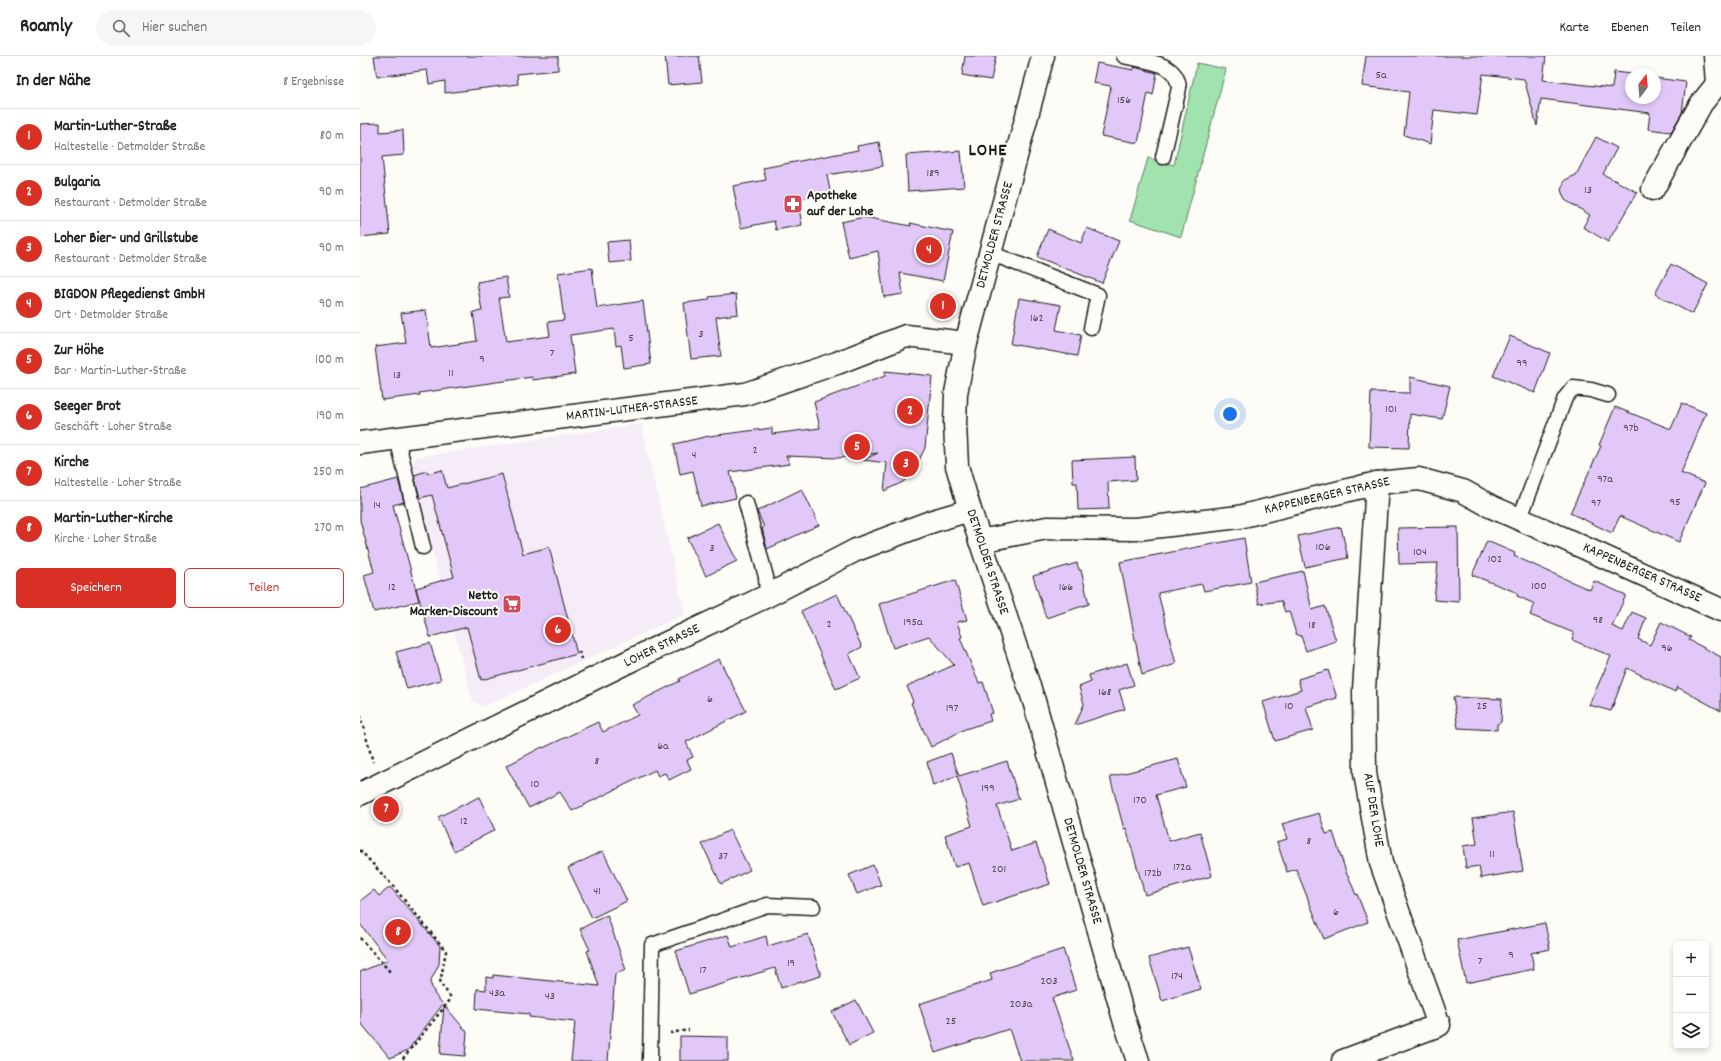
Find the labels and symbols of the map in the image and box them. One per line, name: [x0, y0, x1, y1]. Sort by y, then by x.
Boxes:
house number: 5a: [1375, 67, 1387, 84]
north arrow: [1625, 68, 1661, 104]
house number: 156: [1117, 92, 1131, 109]
district label: LOHE: [968, 139, 1008, 164]
house number: 189: [927, 165, 939, 182]
street label: DETMOLDER STRASSE: [971, 179, 1019, 291]
house number: 13: [1584, 182, 1592, 199]
place label: Apotheke auf der Lohe: [807, 186, 873, 222]
pharmacy icon: Apotheke auf der Lohe: [782, 193, 804, 215]
pin: 4: [916, 235, 942, 265]
pin: 1: [930, 291, 956, 321]
house number: 162: [1030, 310, 1044, 327]
house number: 3: [698, 326, 704, 343]
house number: 5: [628, 330, 634, 347]
house number: 7: [550, 345, 555, 362]
house number: 9: [479, 351, 485, 368]
house number: 99: [1517, 355, 1528, 372]
house number: 11: [448, 365, 454, 382]
house number: 13: [393, 367, 401, 384]
street label: MARTIN-LUTHER-STRASSE: [565, 391, 700, 427]
pin: 2: [897, 396, 923, 426]
house number: 101: [1385, 401, 1397, 418]
your location: [1220, 404, 1240, 424]
house number: 97b: [1623, 420, 1639, 437]
pin: 5: [844, 432, 870, 462]
house number: 2: [752, 442, 758, 459]
house number: 4: [692, 447, 697, 464]
pin: 3: [893, 449, 919, 479]
house number: 97a: [1597, 471, 1613, 488]
street label: KAPPENBERGER STRASSE: [1262, 472, 1392, 520]
house number: 95: [1669, 494, 1681, 511]
house number: 97: [1591, 495, 1601, 512]
house number: 14: [373, 497, 381, 514]
street label: DETMOLDER STRASSE: [961, 507, 1014, 618]
street label: KAPPENBERGER STRASSE: [1579, 538, 1705, 608]
house number: 106: [1315, 539, 1331, 556]
house number: 3: [709, 540, 715, 557]
house number: 104: [1413, 544, 1427, 561]
house number: 102: [1488, 551, 1502, 568]
house number: 100: [1531, 578, 1547, 595]
house number: 12: [388, 579, 396, 596]
house number: 166: [1059, 579, 1073, 596]
place label: Netto Marken-Discount: [410, 586, 499, 622]
supermarket icon: Netto Marken-Discount: [501, 593, 523, 615]
house number: 98: [1593, 612, 1603, 629]
house number: 195a: [903, 614, 923, 631]
pin: 6: [545, 615, 571, 645]
house number: 2: [826, 616, 832, 633]
house number: 18: [1308, 617, 1316, 634]
street label: LOHER STRASSE: [621, 619, 704, 673]
house number: 96: [1661, 640, 1673, 657]
house number: 168: [1098, 684, 1112, 701]
house number: 6: [707, 691, 713, 708]
house number: 10: [1284, 698, 1294, 715]
house number: 25: [1477, 698, 1487, 715]
house number: 197: [946, 700, 959, 717]
house number: 6a: [657, 738, 669, 755]
house number: 8: [595, 753, 600, 770]
street label: AUF DER LOHE: [1357, 772, 1389, 849]
house number: 10: [530, 776, 540, 793]
house number: 199: [981, 780, 995, 797]
house number: 170: [1133, 792, 1147, 809]
pin: 7: [373, 794, 399, 824]
house number: 12: [460, 813, 468, 830]
street label: DETMOLDER STRASSE: [1057, 816, 1107, 927]
house number: 8: [1307, 833, 1312, 850]
house number: 11: [1489, 846, 1495, 863]
house number: 37: [718, 848, 728, 865]
house number: 172a: [1173, 859, 1191, 876]
house number: 201: [992, 861, 1006, 878]
house number: 172b: [1144, 865, 1162, 882]
house number: 41: [593, 883, 601, 900]
house number: 6: [1333, 904, 1339, 921]
pin: 8: [385, 917, 411, 947]
house number: 9: [1508, 947, 1514, 964]
house number: 7: [1478, 953, 1483, 970]
house number: 19: [787, 955, 795, 972]
house number: 17: [699, 962, 707, 979]
house number: 174: [1171, 968, 1183, 985]
house number: 203: [1040, 973, 1058, 990]
house number: 43a: [489, 985, 505, 1002]
house number: 43: [545, 988, 555, 1005]
house number: 203a: [1010, 996, 1033, 1013]
house number: 25: [946, 1013, 956, 1030]

